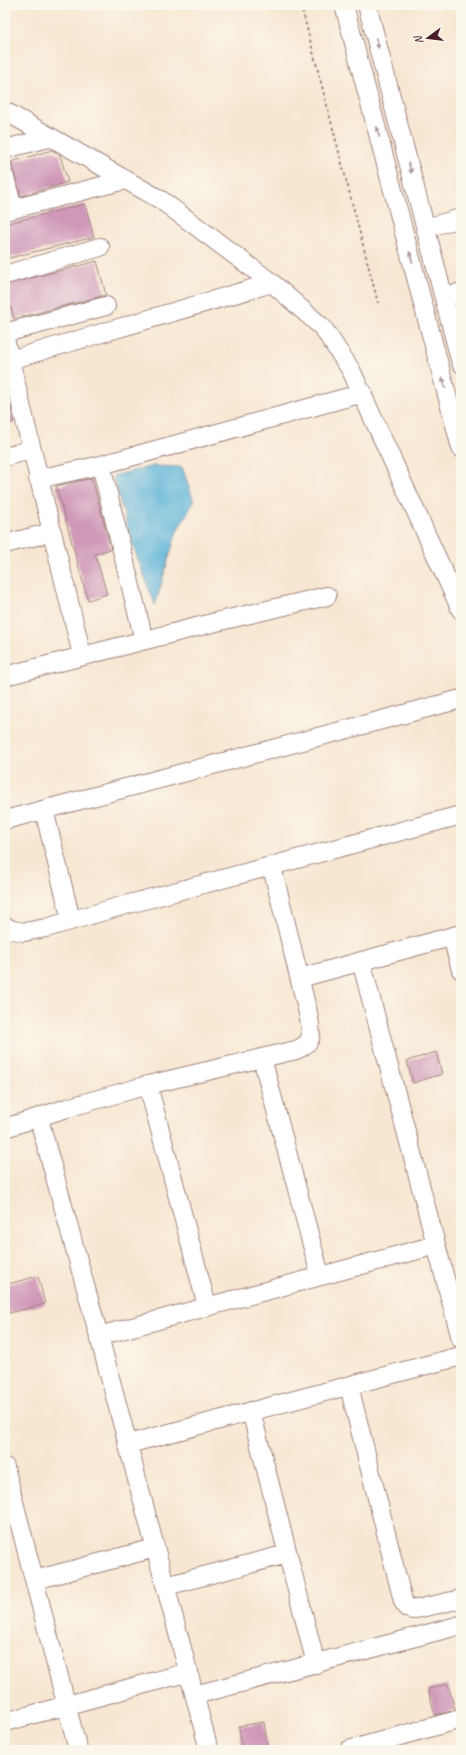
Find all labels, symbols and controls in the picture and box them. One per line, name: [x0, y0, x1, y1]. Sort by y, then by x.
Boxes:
north arrow: [408, 18, 448, 58]
text: N: [410, 33, 426, 46]
one-way arrow: [374, 36, 380, 49]
one-way arrow: [375, 126, 381, 138]
one-way arrow: [407, 163, 413, 175]
one-way arrow: [408, 251, 414, 263]
one-way arrow: [441, 377, 447, 389]

